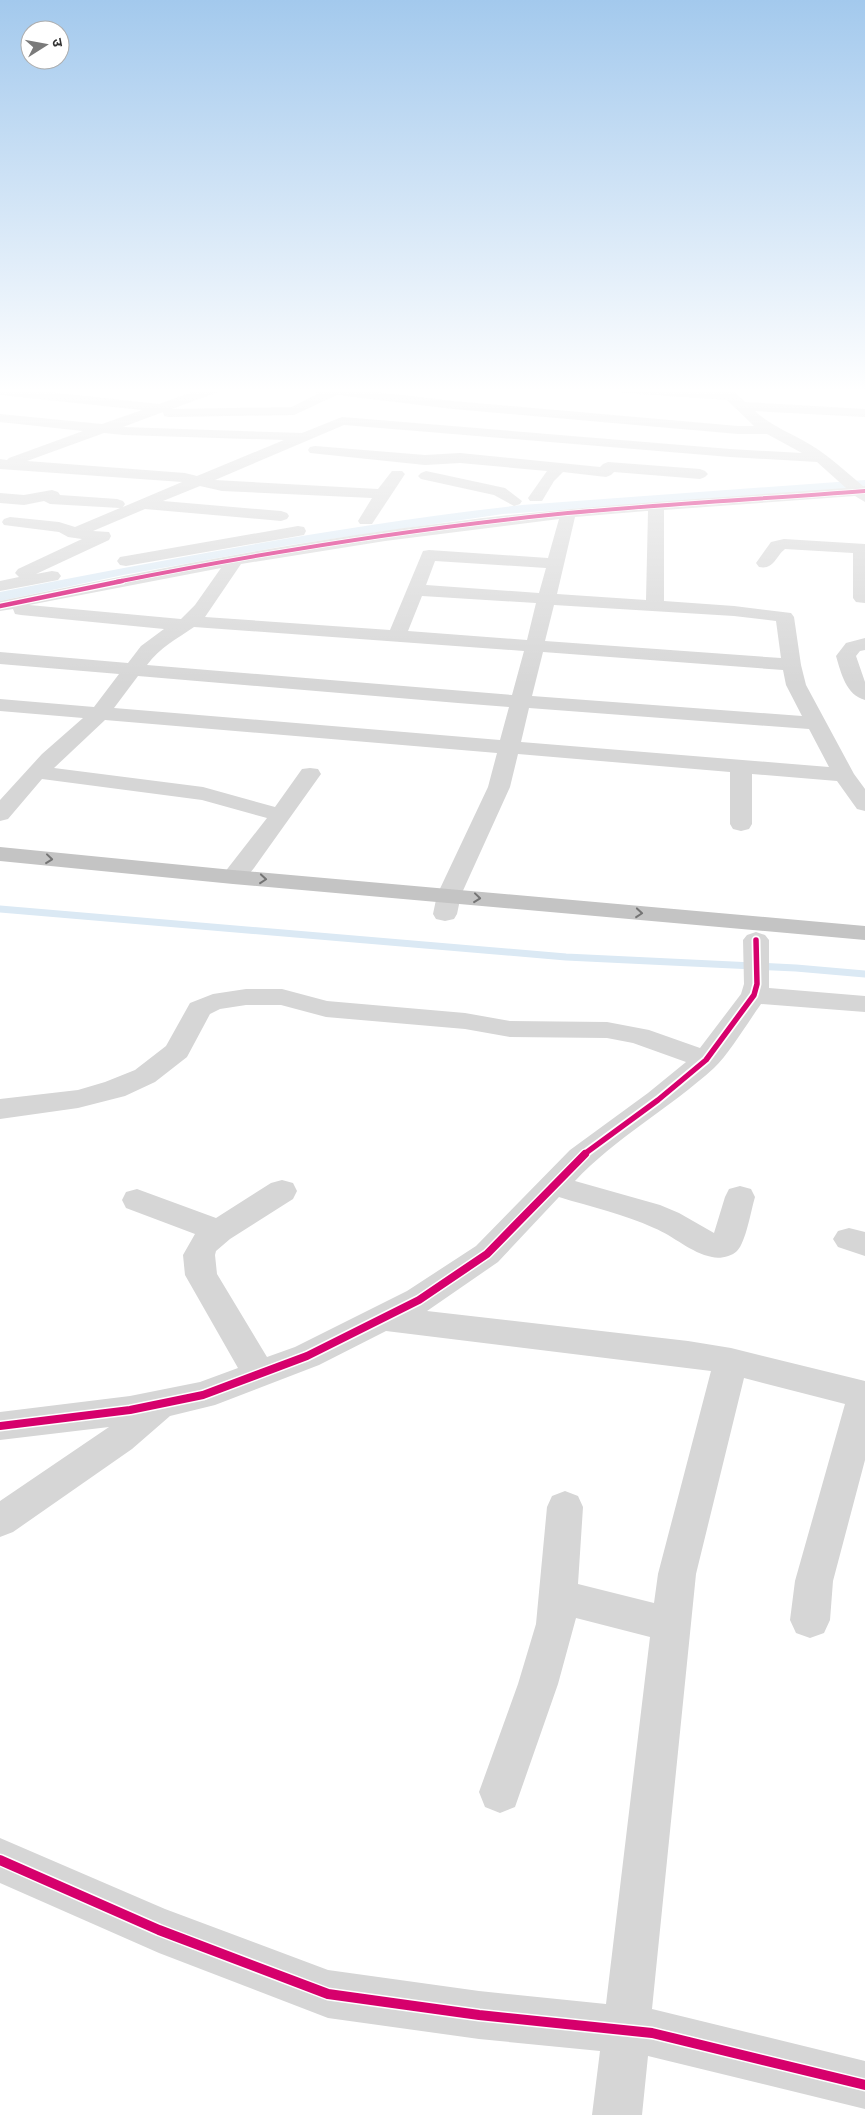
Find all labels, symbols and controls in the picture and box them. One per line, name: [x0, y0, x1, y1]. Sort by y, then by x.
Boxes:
north arrow: [20, 20, 70, 70]
text: उ: [49, 37, 67, 49]
one-way arrow: [45, 853, 53, 864]
one-way arrow: [259, 874, 267, 885]
one-way arrow: [473, 892, 481, 903]
one-way arrow: [635, 907, 643, 918]

